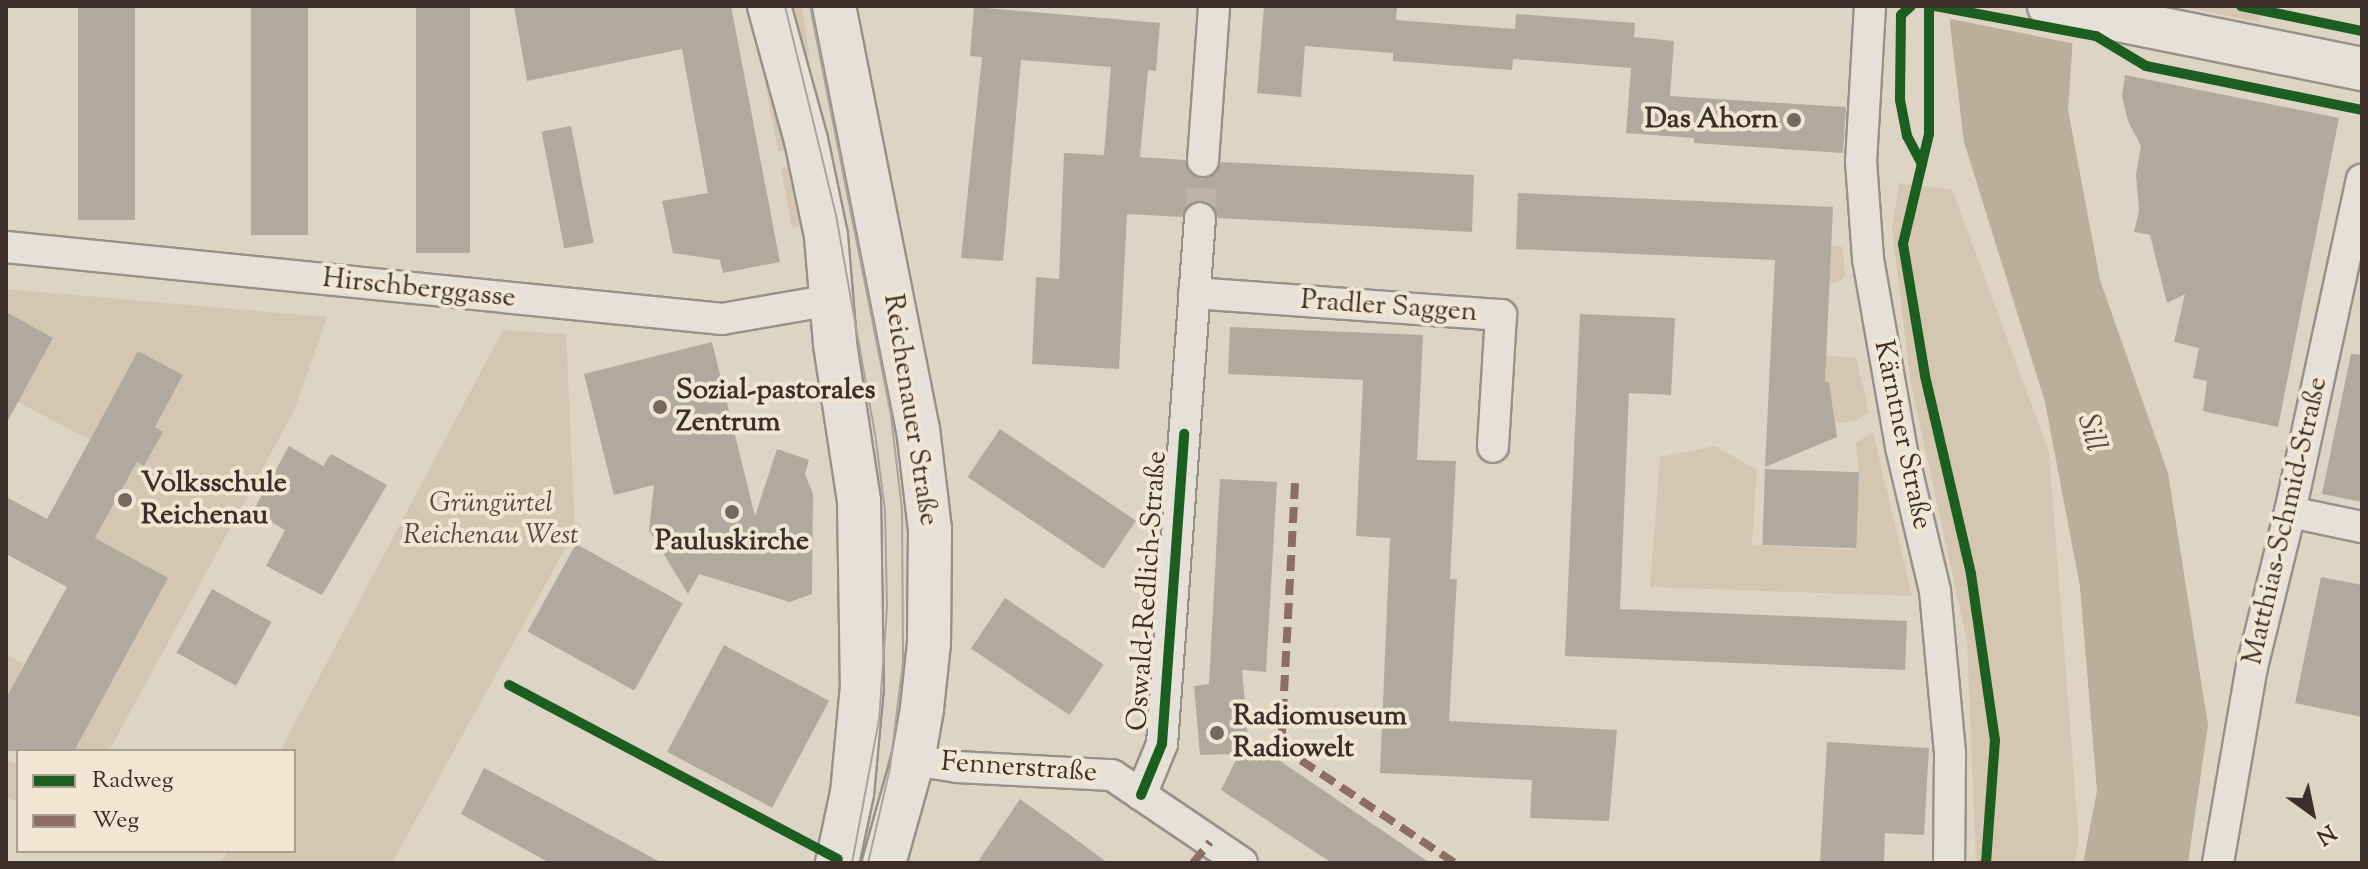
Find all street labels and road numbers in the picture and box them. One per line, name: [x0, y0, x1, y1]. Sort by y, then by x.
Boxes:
street label: Hirschberggasse: [321, 262, 517, 316]
street label: Pradler Saggen: [1299, 284, 1479, 330]
street label: Reichenauer Straße: [875, 292, 945, 528]
street label: Kärntner Straße: [1866, 337, 1938, 533]
street label: Matthias-Schmid-Straße: [2237, 374, 2335, 668]
street label: Oswald-Redlich-Straße: [1121, 450, 1175, 732]
street label: Fennerstraße: [940, 746, 1098, 790]

